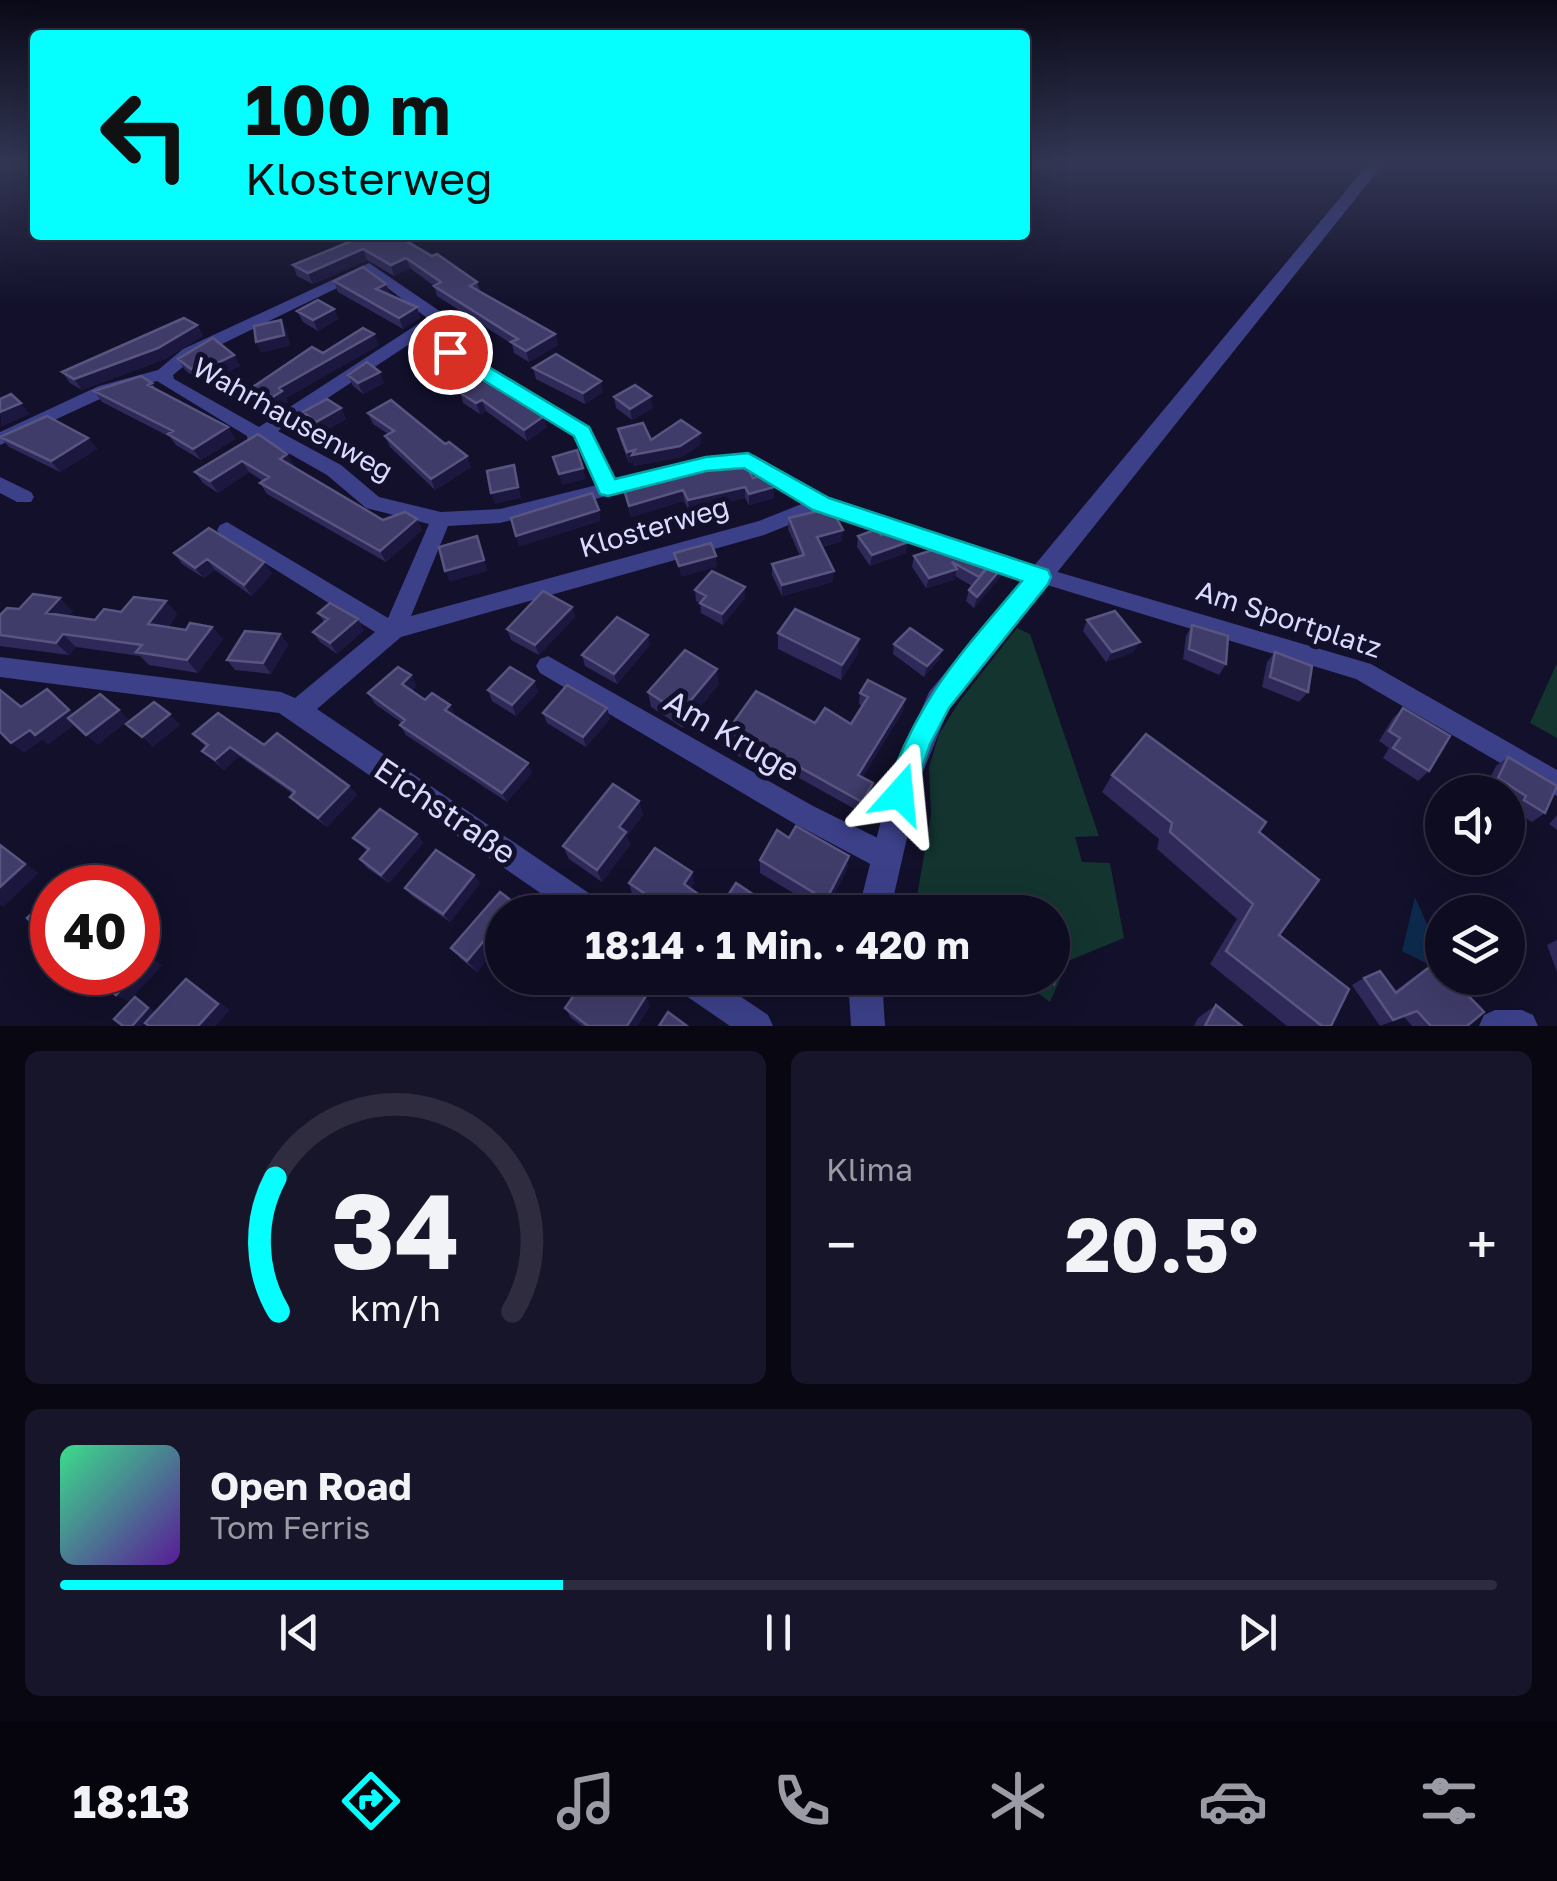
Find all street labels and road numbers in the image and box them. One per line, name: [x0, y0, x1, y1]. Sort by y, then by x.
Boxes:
street label: Wahrhausenweg: [187, 350, 399, 487]
street label: Klosterweg: [575, 489, 733, 564]
street label: Am Sportplatz: [1192, 573, 1386, 664]
street label: Am Kruge: [658, 681, 807, 789]
street label: Eichstraße: [368, 749, 523, 871]

